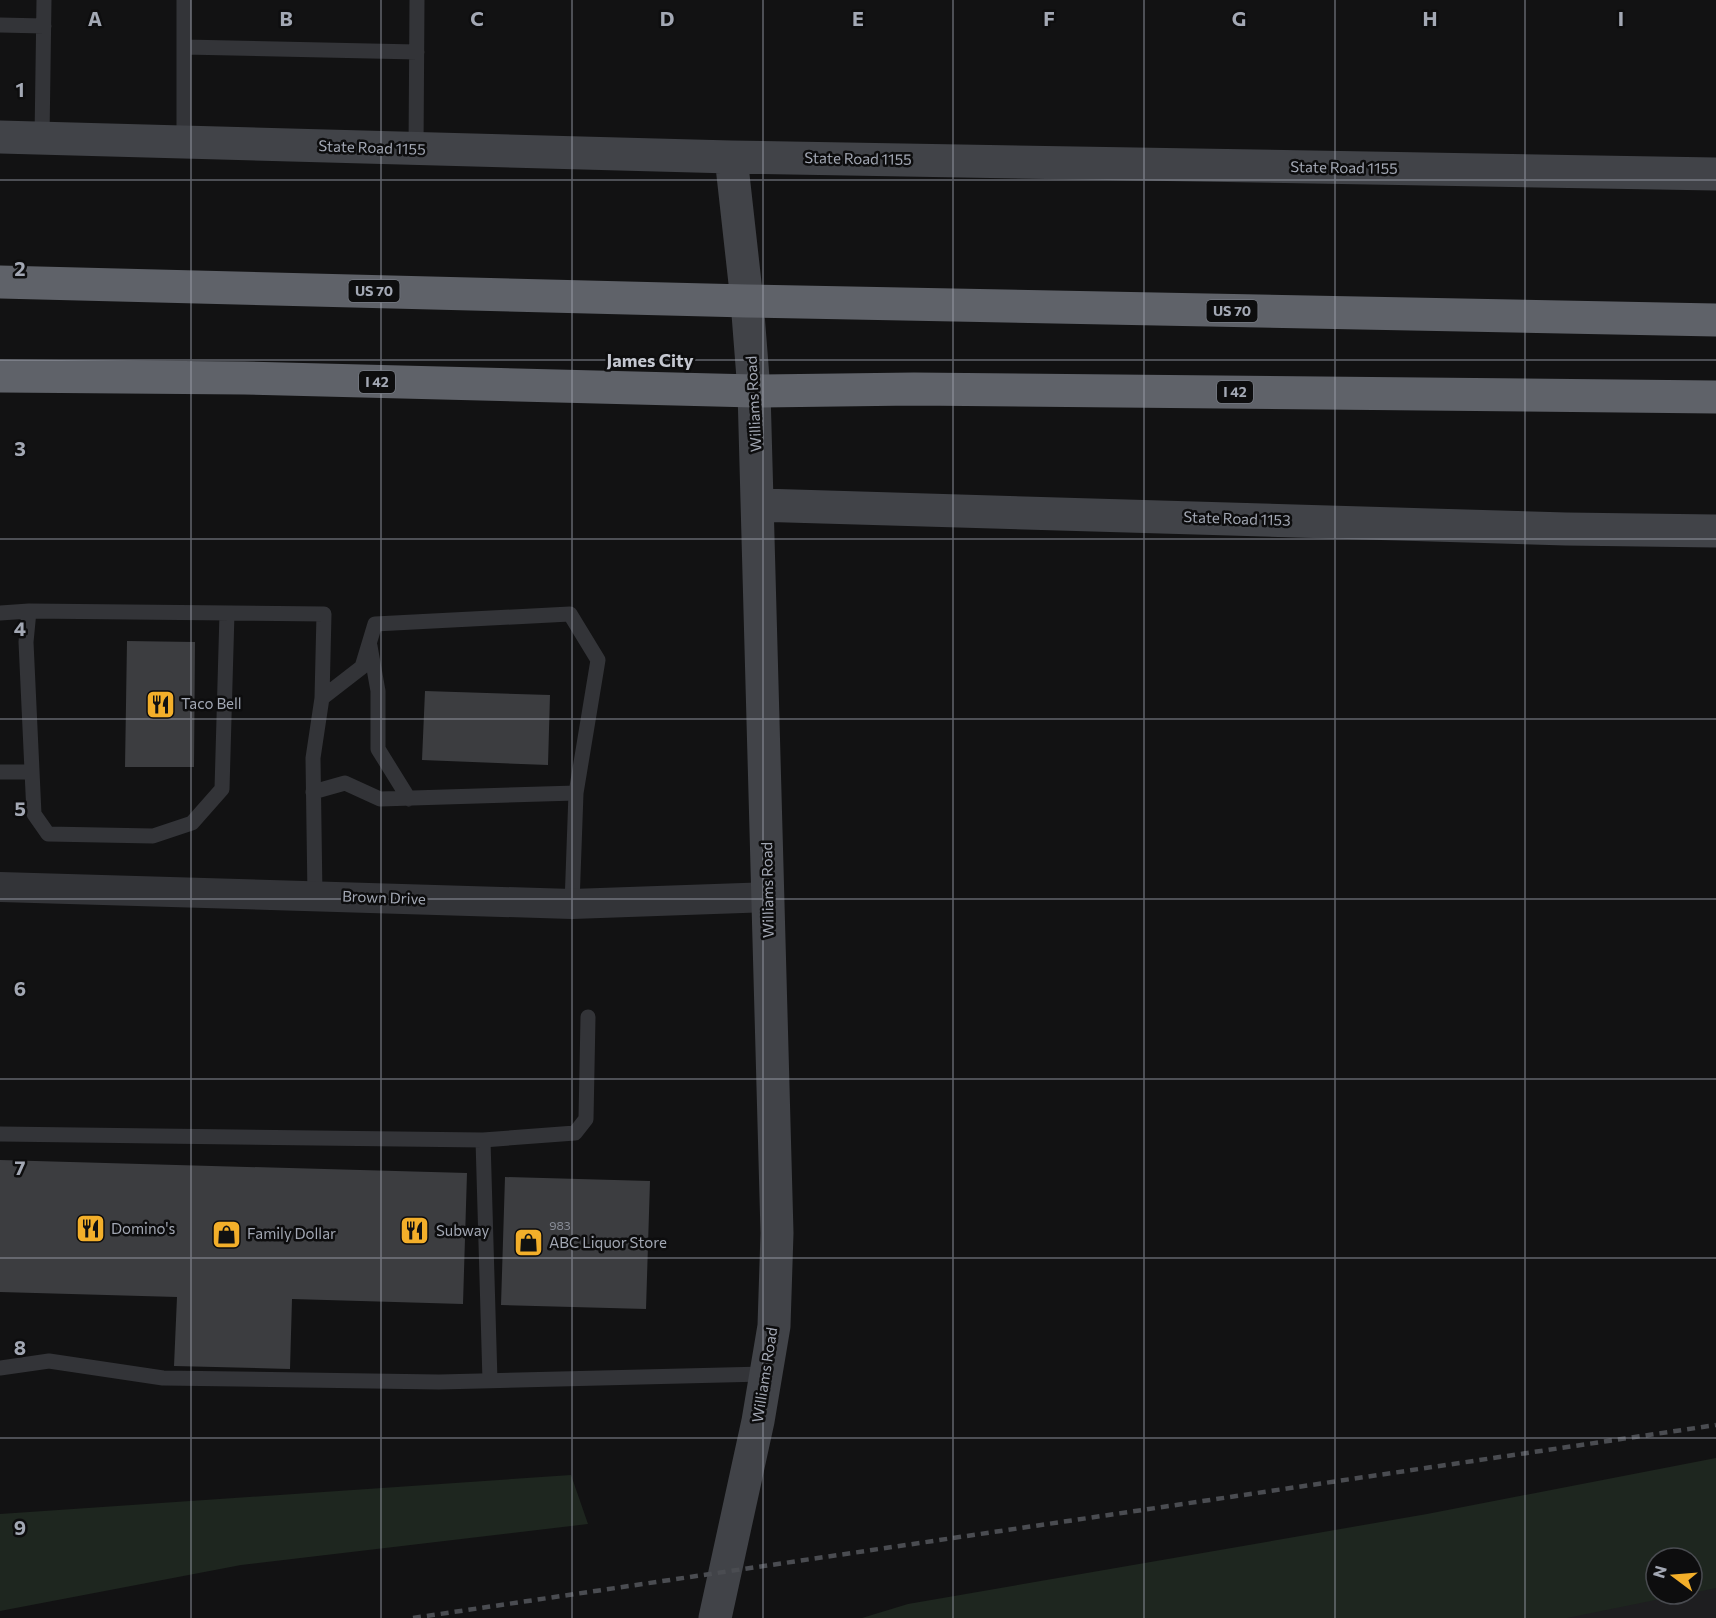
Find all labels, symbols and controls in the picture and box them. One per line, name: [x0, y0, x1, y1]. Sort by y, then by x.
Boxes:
text: A: [88, 6, 102, 30]
text: B: [279, 6, 293, 30]
text: C: [470, 6, 484, 30]
text: D: [660, 6, 674, 30]
text: E: [852, 6, 864, 30]
text: F: [1043, 6, 1055, 30]
text: G: [1232, 6, 1246, 30]
text: H: [1423, 6, 1438, 30]
text: I: [1618, 6, 1624, 30]
text: 1: [15, 77, 25, 101]
street label: State Road 1155: [318, 136, 426, 158]
street label: State Road 1155: [804, 148, 912, 168]
street label: State Road 1155: [1290, 157, 1398, 177]
text: 2: [14, 256, 26, 280]
road number: US 70: [348, 280, 400, 302]
road number: US 70: [1206, 300, 1258, 322]
district label: James City: [606, 349, 694, 371]
street label: Williams Road: [741, 355, 765, 453]
road number: I 42: [359, 371, 395, 393]
road number: I 42: [1217, 381, 1253, 403]
text: 3: [14, 436, 26, 460]
street label: State Road 1153: [1183, 507, 1291, 529]
text: 4: [14, 616, 26, 640]
restaurant icon: Taco Bell: [144, 688, 176, 720]
place label: Taco Bell: [181, 694, 242, 712]
text: 5: [14, 796, 26, 820]
street label: Williams Road: [757, 842, 777, 938]
street label: Brown Drive: [342, 887, 426, 907]
text: 6: [14, 976, 26, 1000]
text: 7: [15, 1155, 26, 1179]
restaurant icon: Domino's: [74, 1213, 106, 1245]
restaurant icon: Subway: [399, 1215, 431, 1247]
shop icon: Family Dollar: [210, 1218, 242, 1250]
house number: 983: [549, 1218, 571, 1232]
place label: Domino's: [111, 1219, 176, 1237]
place label: Subway: [436, 1221, 489, 1239]
place label: Family Dollar: [247, 1224, 336, 1242]
shop icon: ABC Liquor Store: [512, 1227, 544, 1259]
place label: ABC Liquor Store: [549, 1233, 667, 1251]
street label: Williams Road: [748, 1326, 780, 1424]
text: 8: [14, 1335, 26, 1359]
text: 9: [14, 1515, 26, 1539]
north arrow: [1644, 1546, 1704, 1606]
text: N: [1648, 1563, 1670, 1580]

